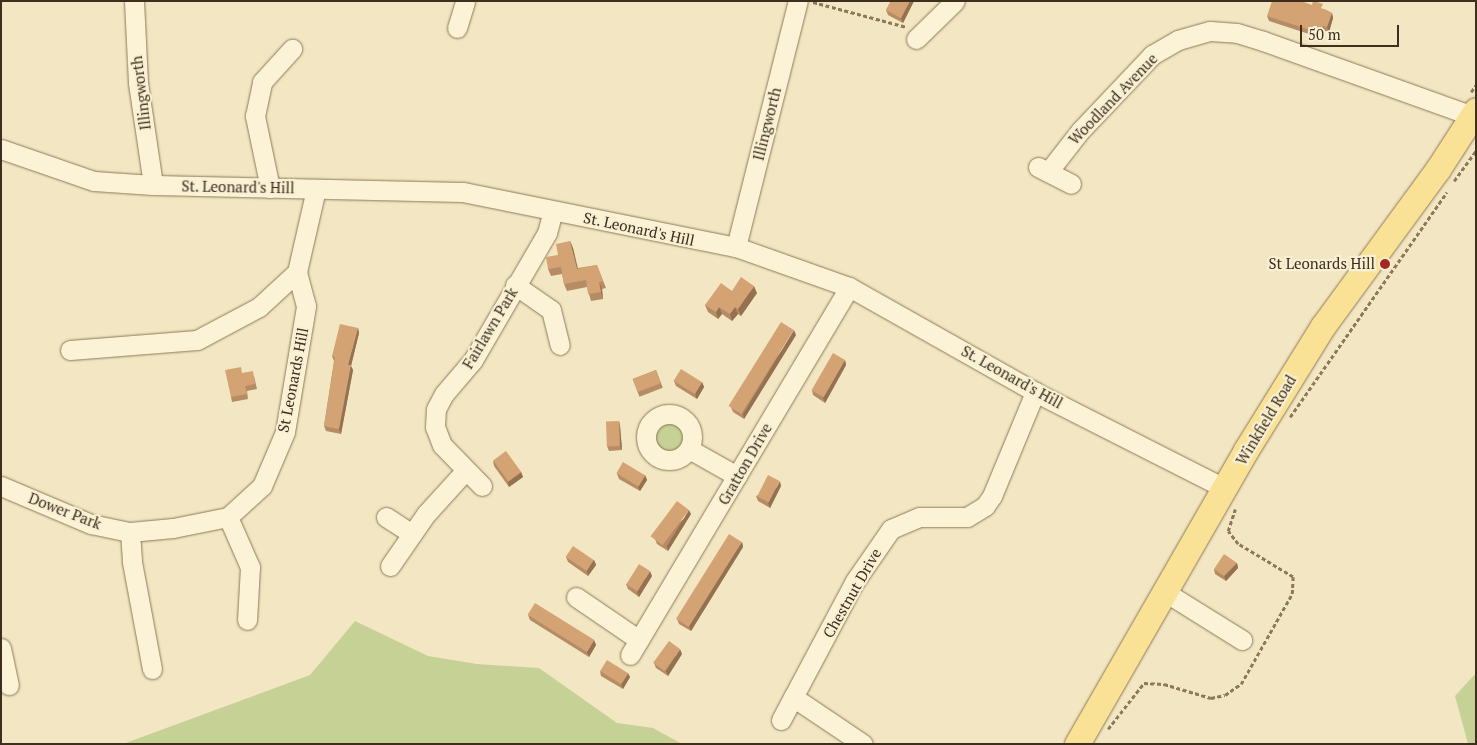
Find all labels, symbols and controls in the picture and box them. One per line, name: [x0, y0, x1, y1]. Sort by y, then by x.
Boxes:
scale bar: [1302, 15, 1401, 47]
text: 50 m: [1308, 24, 1341, 44]
street label: Woodland Avenue: [1065, 50, 1161, 148]
street label: Illingworth: [128, 55, 154, 131]
street label: Illingworth: [749, 86, 785, 162]
street label: St. Leonard's Hill: [181, 177, 295, 197]
street label: St. Leonard's Hill: [582, 208, 696, 250]
place label: St Leonards Hill: [1269, 255, 1375, 273]
marker: St Leonards Hill: [1379, 258, 1391, 270]
street label: Fairlawn Park: [459, 284, 521, 372]
street label: St Leonards Hill: [274, 326, 312, 434]
street label: St. Leonard's Hill: [958, 342, 1066, 412]
street label: Winkfield Road: [1232, 372, 1300, 468]
street label: Gratton Drive: [714, 420, 776, 508]
street label: Dower Park: [26, 489, 104, 533]
street label: Chestnut Drive: [819, 545, 885, 641]

